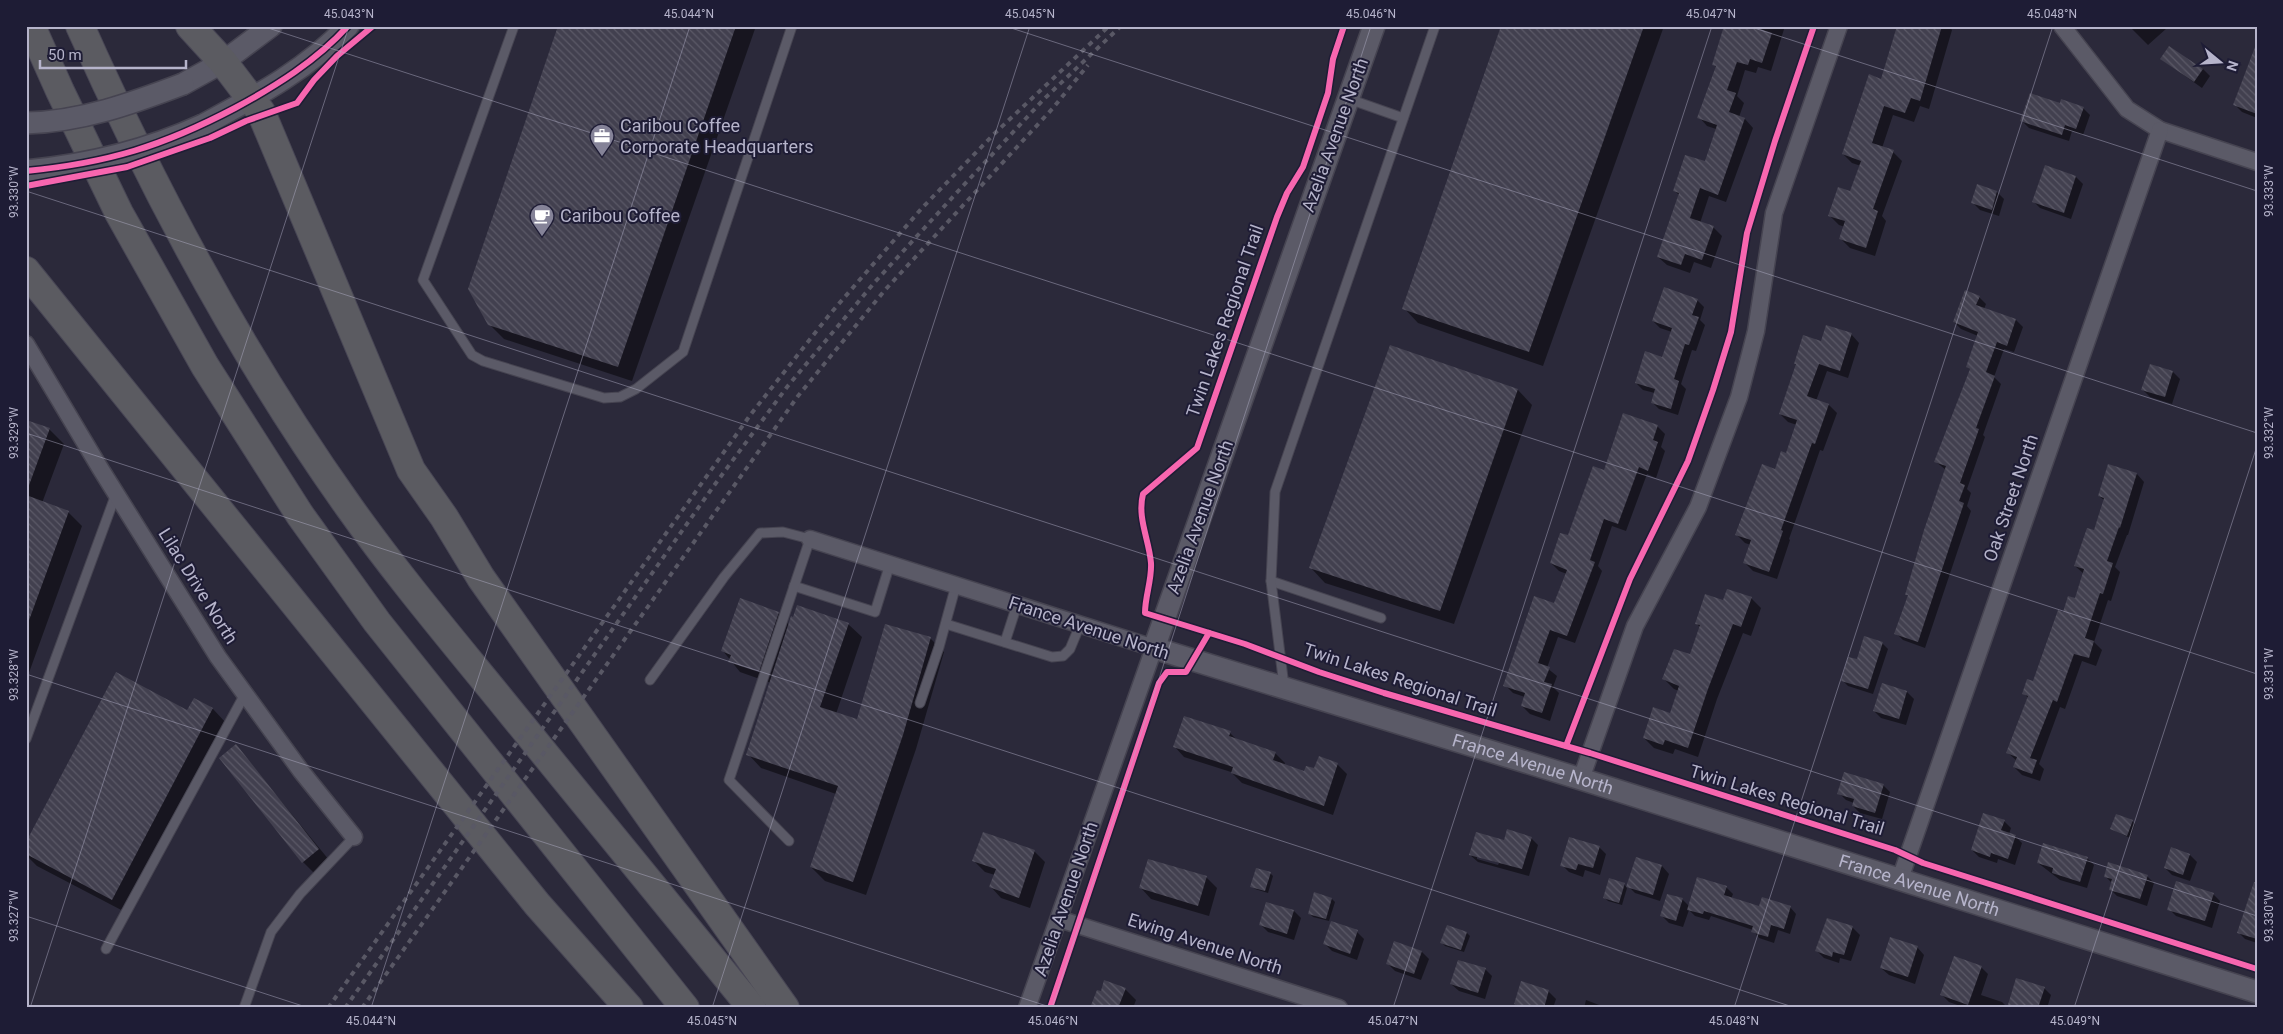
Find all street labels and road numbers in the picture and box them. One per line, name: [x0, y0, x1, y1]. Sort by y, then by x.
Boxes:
street label: Azelia Avenue North: [1297, 55, 1372, 215]
street label: Twin Lakes Regional Trail: [1182, 222, 1267, 420]
street label: Oak Street North: [1979, 431, 2042, 564]
street label: Azelia Avenue North: [1162, 437, 1237, 597]
street label: Lilac Drive North: [154, 524, 242, 647]
street label: France Avenue North: [1006, 592, 1172, 663]
street label: Twin Lakes Regional Trail: [1301, 638, 1500, 721]
street label: France Avenue North: [1450, 729, 1616, 799]
street label: Twin Lakes Regional Trail: [1687, 760, 1887, 839]
street label: Azelia Avenue North: [1029, 819, 1102, 979]
street label: France Avenue North: [1836, 850, 2002, 920]
street label: Ewing Avenue North: [1125, 909, 1285, 978]

